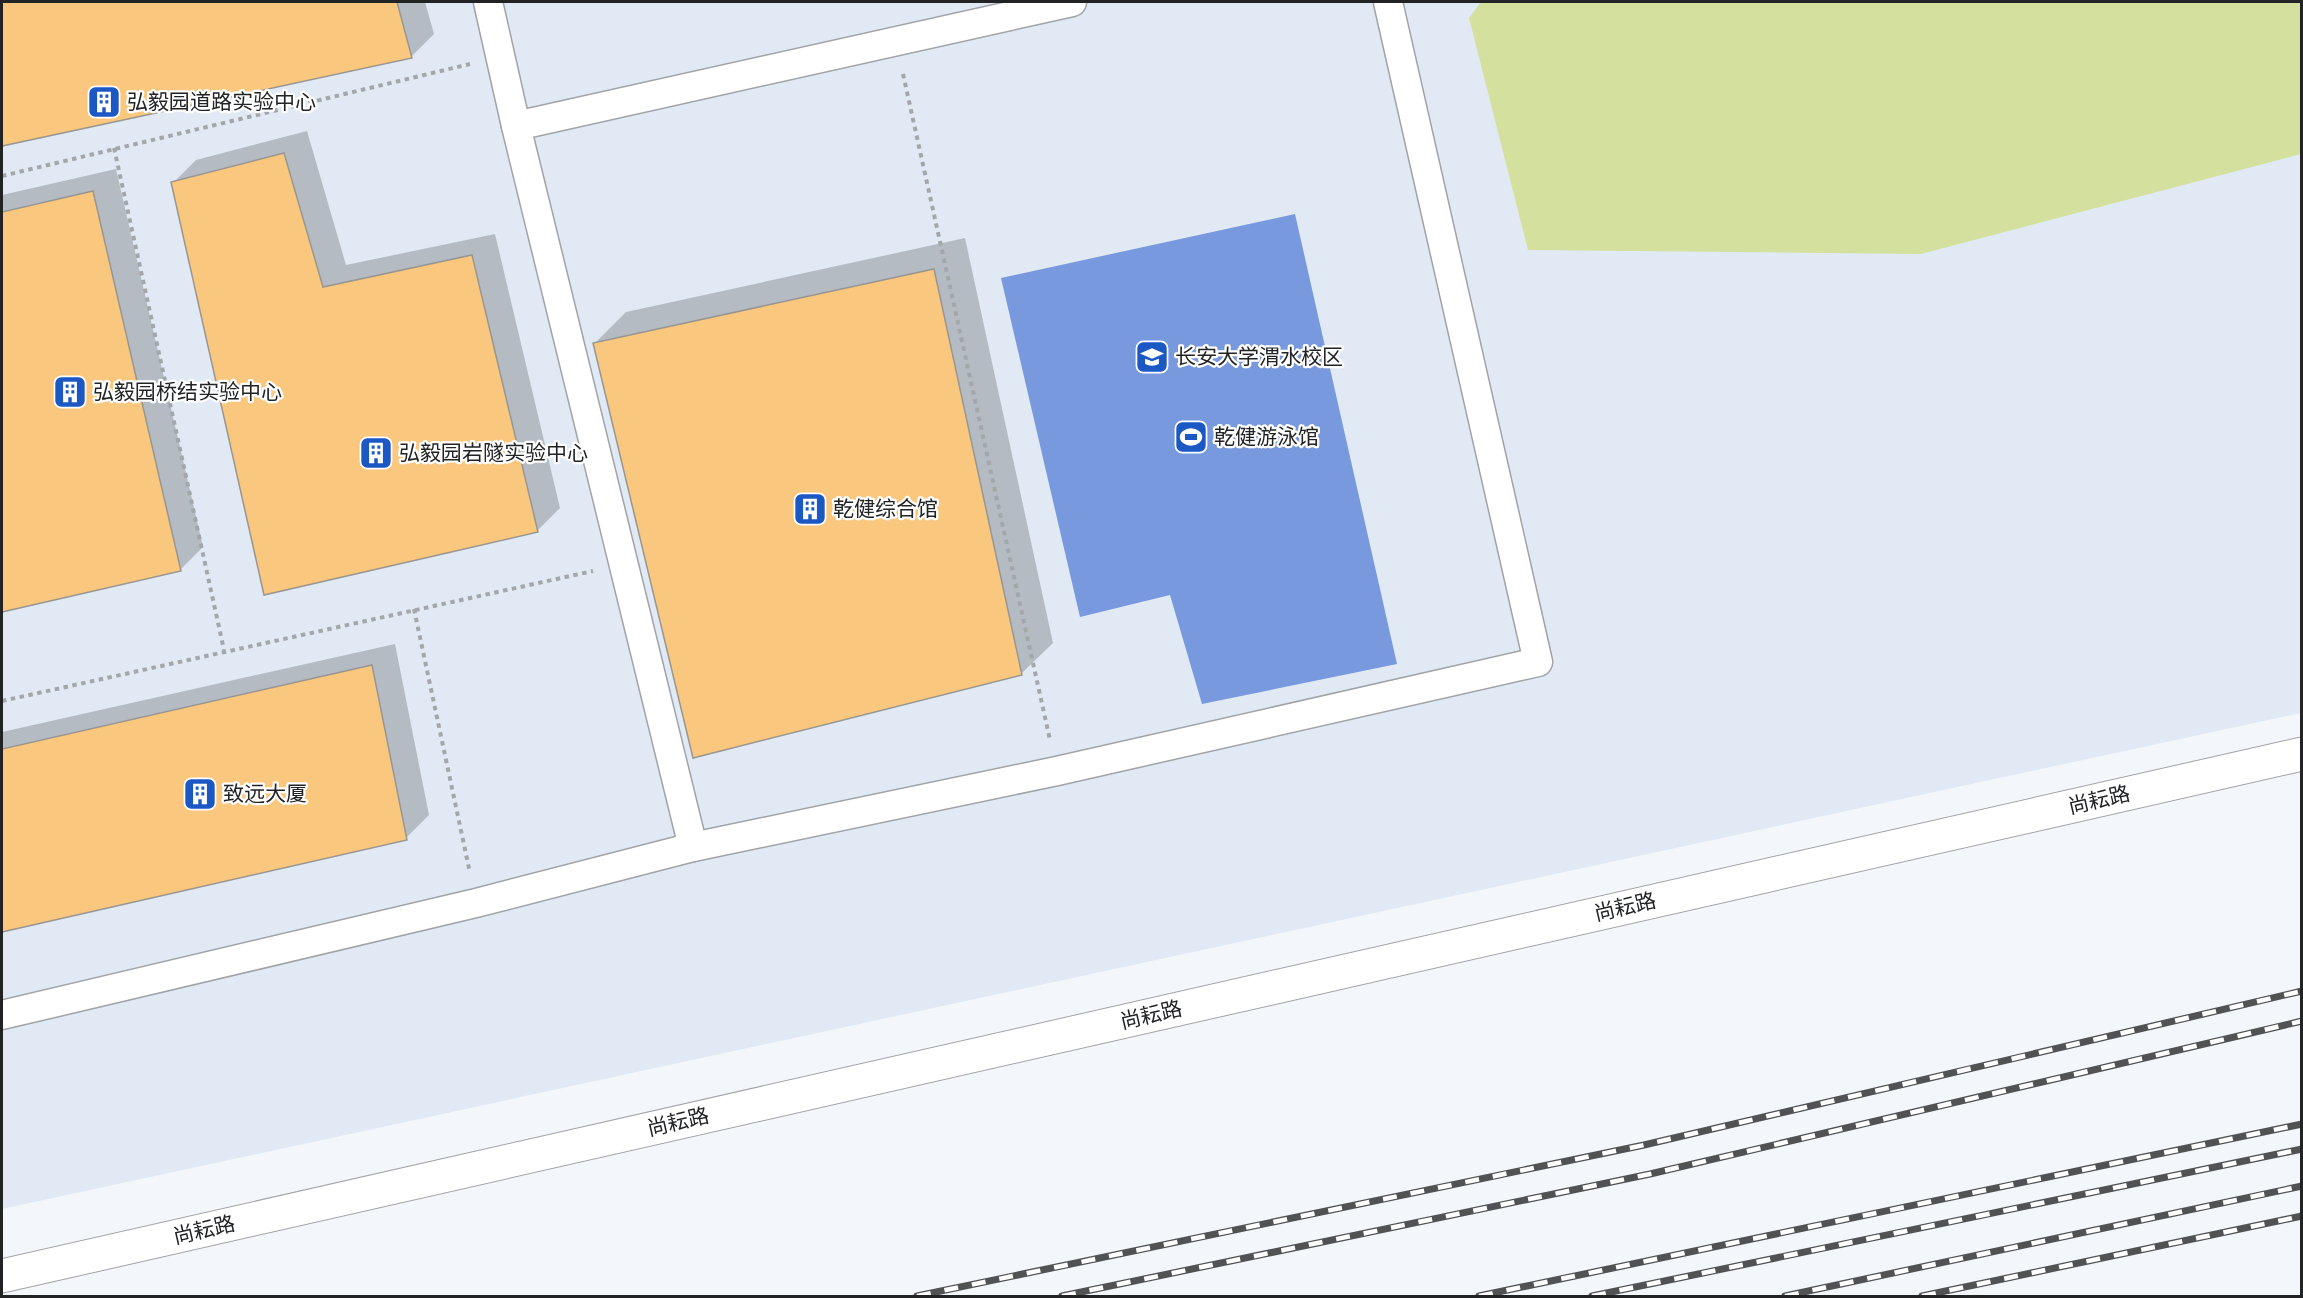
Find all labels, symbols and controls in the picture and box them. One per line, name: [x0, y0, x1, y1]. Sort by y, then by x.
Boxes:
building icon: 弘毅园道路实验中心: [86, 84, 122, 120]
place label: 弘毅园道路实验中心: [127, 90, 316, 114]
school or university icon: 长安大学渭水校区: [1134, 339, 1170, 375]
place label: 长安大学渭水校区: [1175, 345, 1343, 369]
building icon: 弘毅园桥结实验中心: [52, 374, 88, 410]
place label: 弘毅园桥结实验中心: [93, 380, 282, 404]
sports icon: 乾健游泳馆: [1173, 419, 1209, 455]
place label: 乾健游泳馆: [1214, 425, 1319, 449]
building icon: 弘毅园岩隧实验中心: [358, 435, 394, 471]
place label: 弘毅园岩隧实验中心: [399, 441, 588, 465]
building icon: 乾健综合馆: [792, 491, 828, 527]
place label: 乾健综合馆: [833, 497, 938, 521]
building icon: 致远大厦: [182, 776, 218, 812]
street label: 尚耘路: [2066, 781, 2132, 819]
place label: 致远大厦: [223, 782, 307, 806]
street label: 尚耘路: [1592, 888, 1658, 926]
street label: 尚耘路: [1118, 996, 1184, 1034]
street label: 尚耘路: [645, 1103, 711, 1141]
street label: 尚耘路: [171, 1211, 237, 1249]

